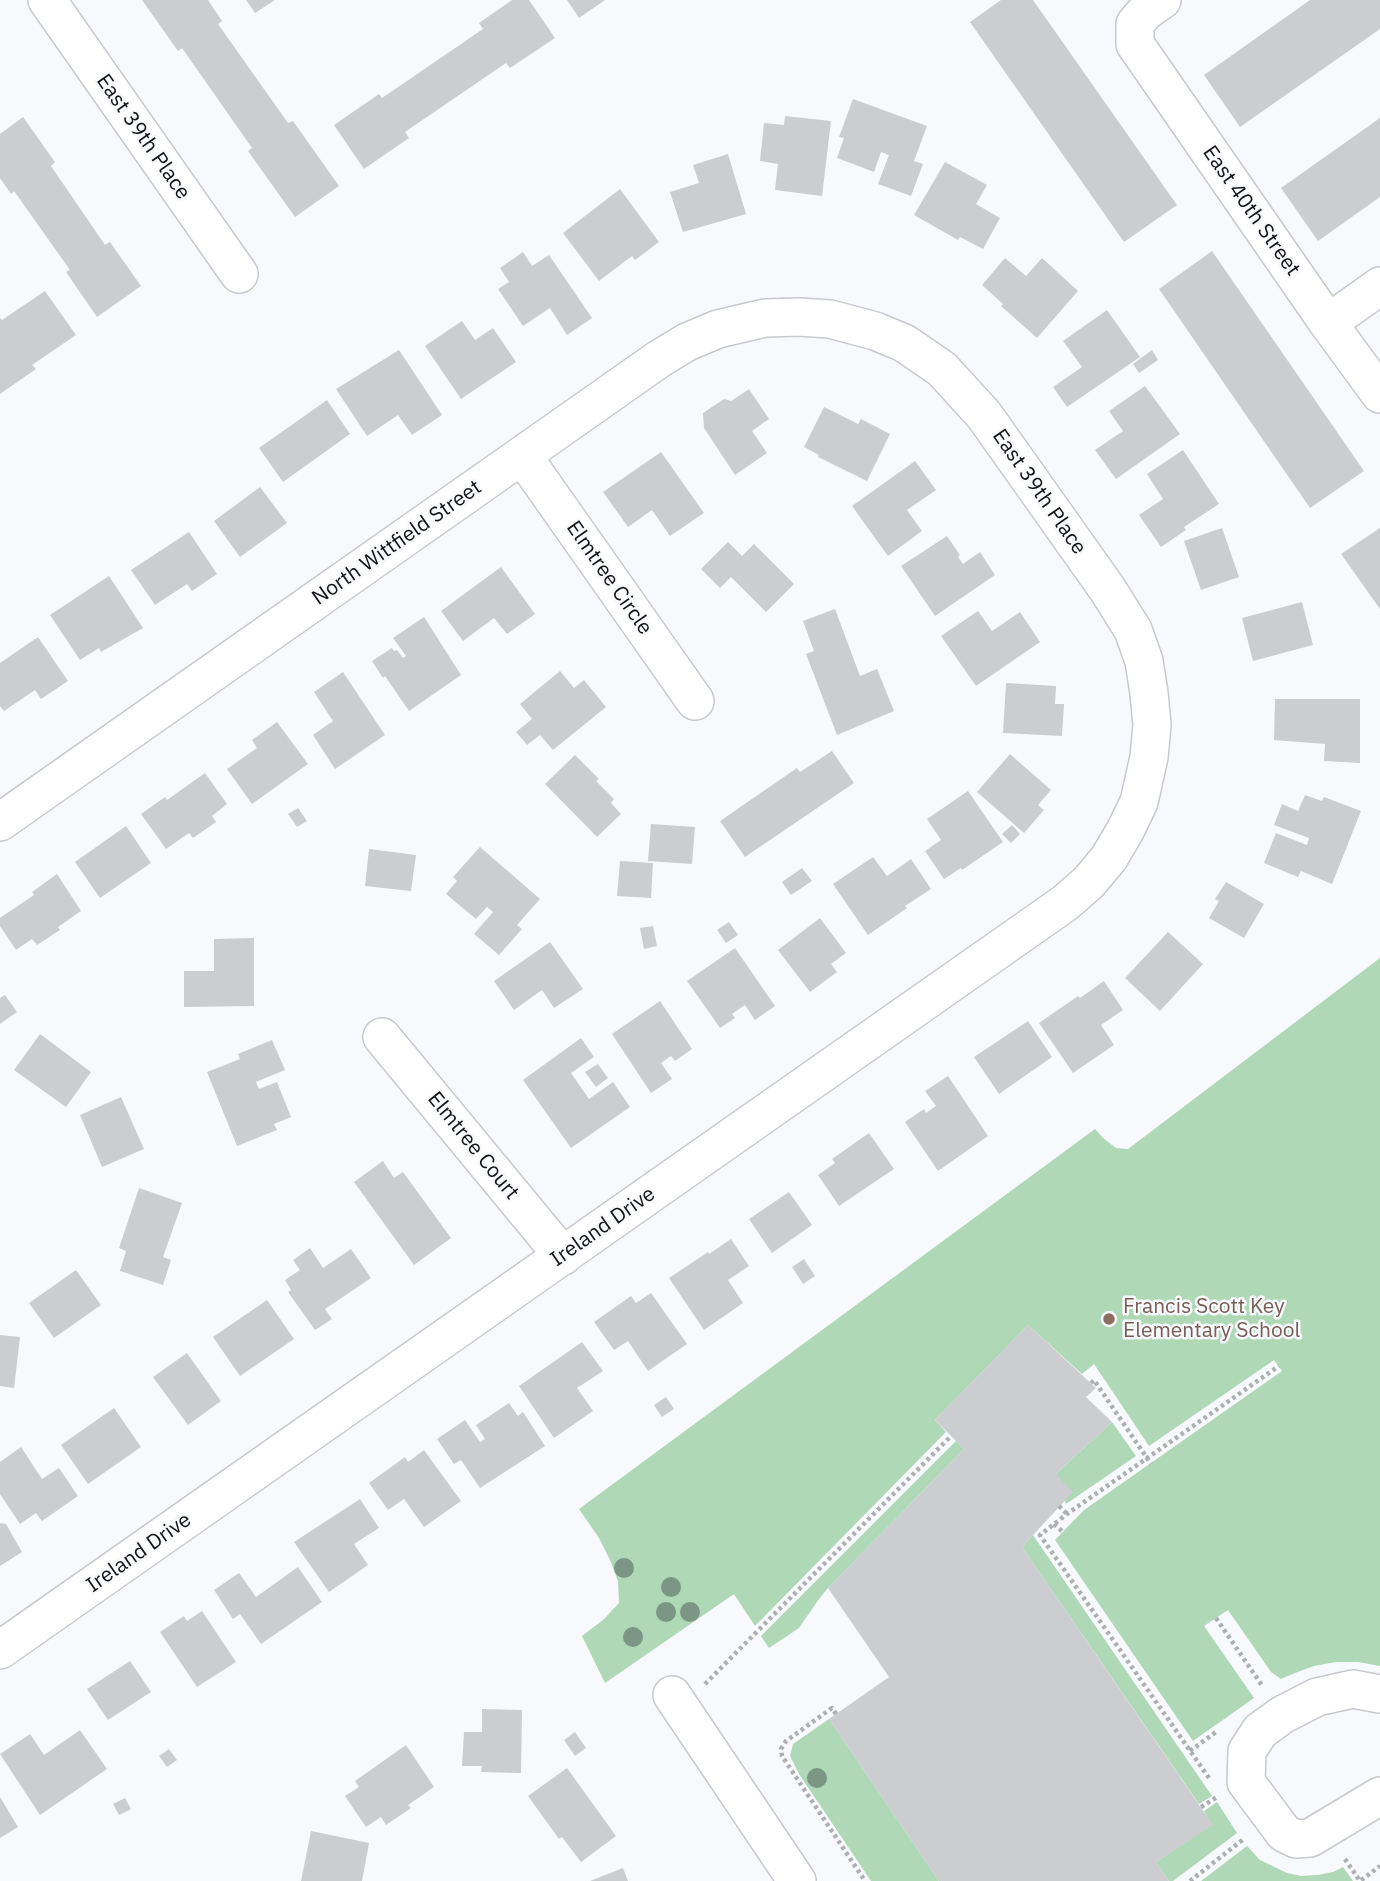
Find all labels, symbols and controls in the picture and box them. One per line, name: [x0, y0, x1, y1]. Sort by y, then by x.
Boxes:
street label: East 39th Place: [91, 70, 195, 204]
street label: East 40th Street: [1197, 141, 1305, 281]
street label: East 39th Place: [987, 425, 1091, 559]
street label: North Wittfield Street: [308, 475, 486, 611]
street label: Elmtree Circle: [561, 516, 657, 640]
street label: Elmtree Court: [422, 1087, 524, 1205]
street label: Ireland Drive: [546, 1182, 660, 1272]
place label: Francis Scott Key Elementary School: [1123, 1294, 1300, 1344]
marker: Francis Scott Key Elementary School: [1101, 1311, 1117, 1327]
street label: Ireland Drive: [82, 1508, 196, 1598]

